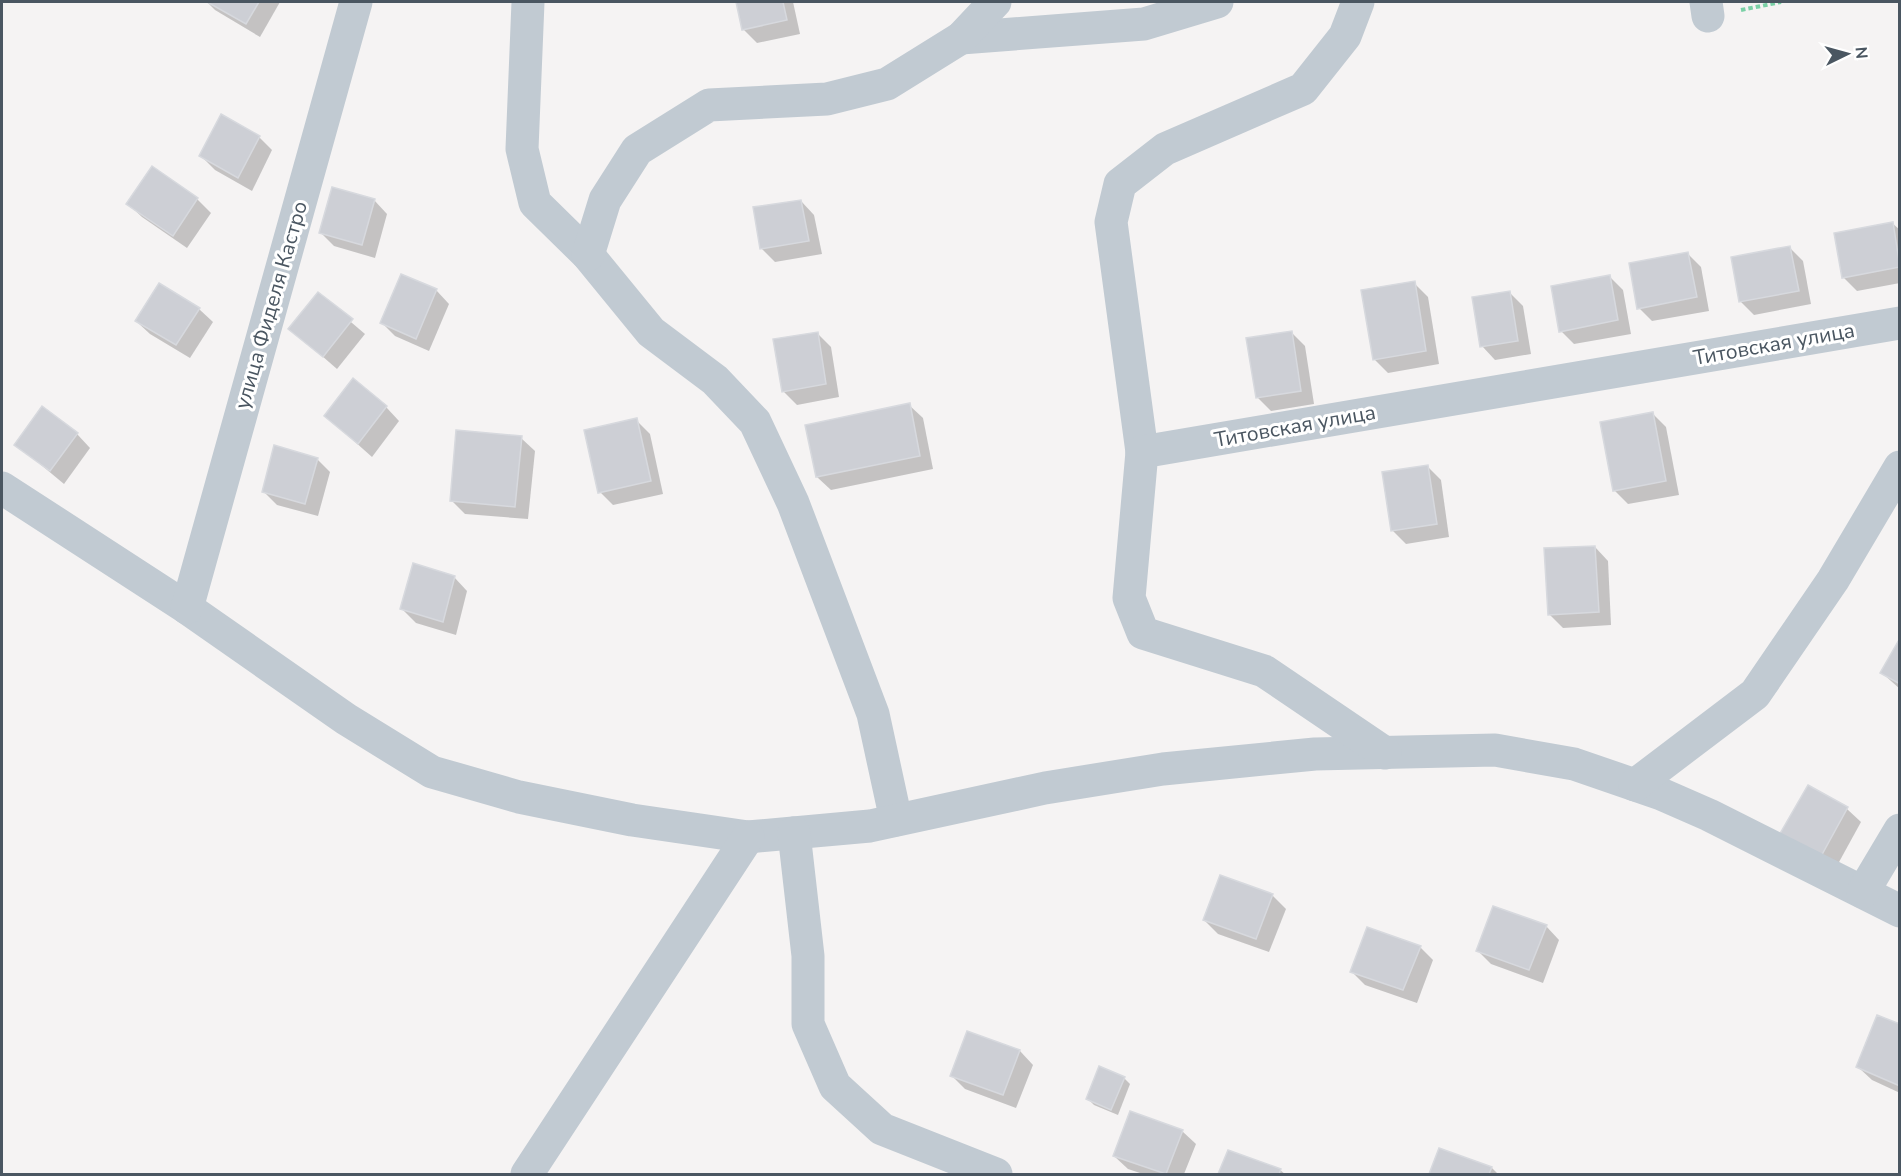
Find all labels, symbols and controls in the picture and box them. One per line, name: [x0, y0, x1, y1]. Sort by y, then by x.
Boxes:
north arrow: [1817, 24, 1877, 84]
text: N: [1849, 46, 1872, 60]
street label: улица Фиделя Кастро: [228, 198, 314, 412]
street label: Титовская улица: [1691, 316, 1857, 372]
street label: Титовская улица: [1212, 398, 1378, 454]

